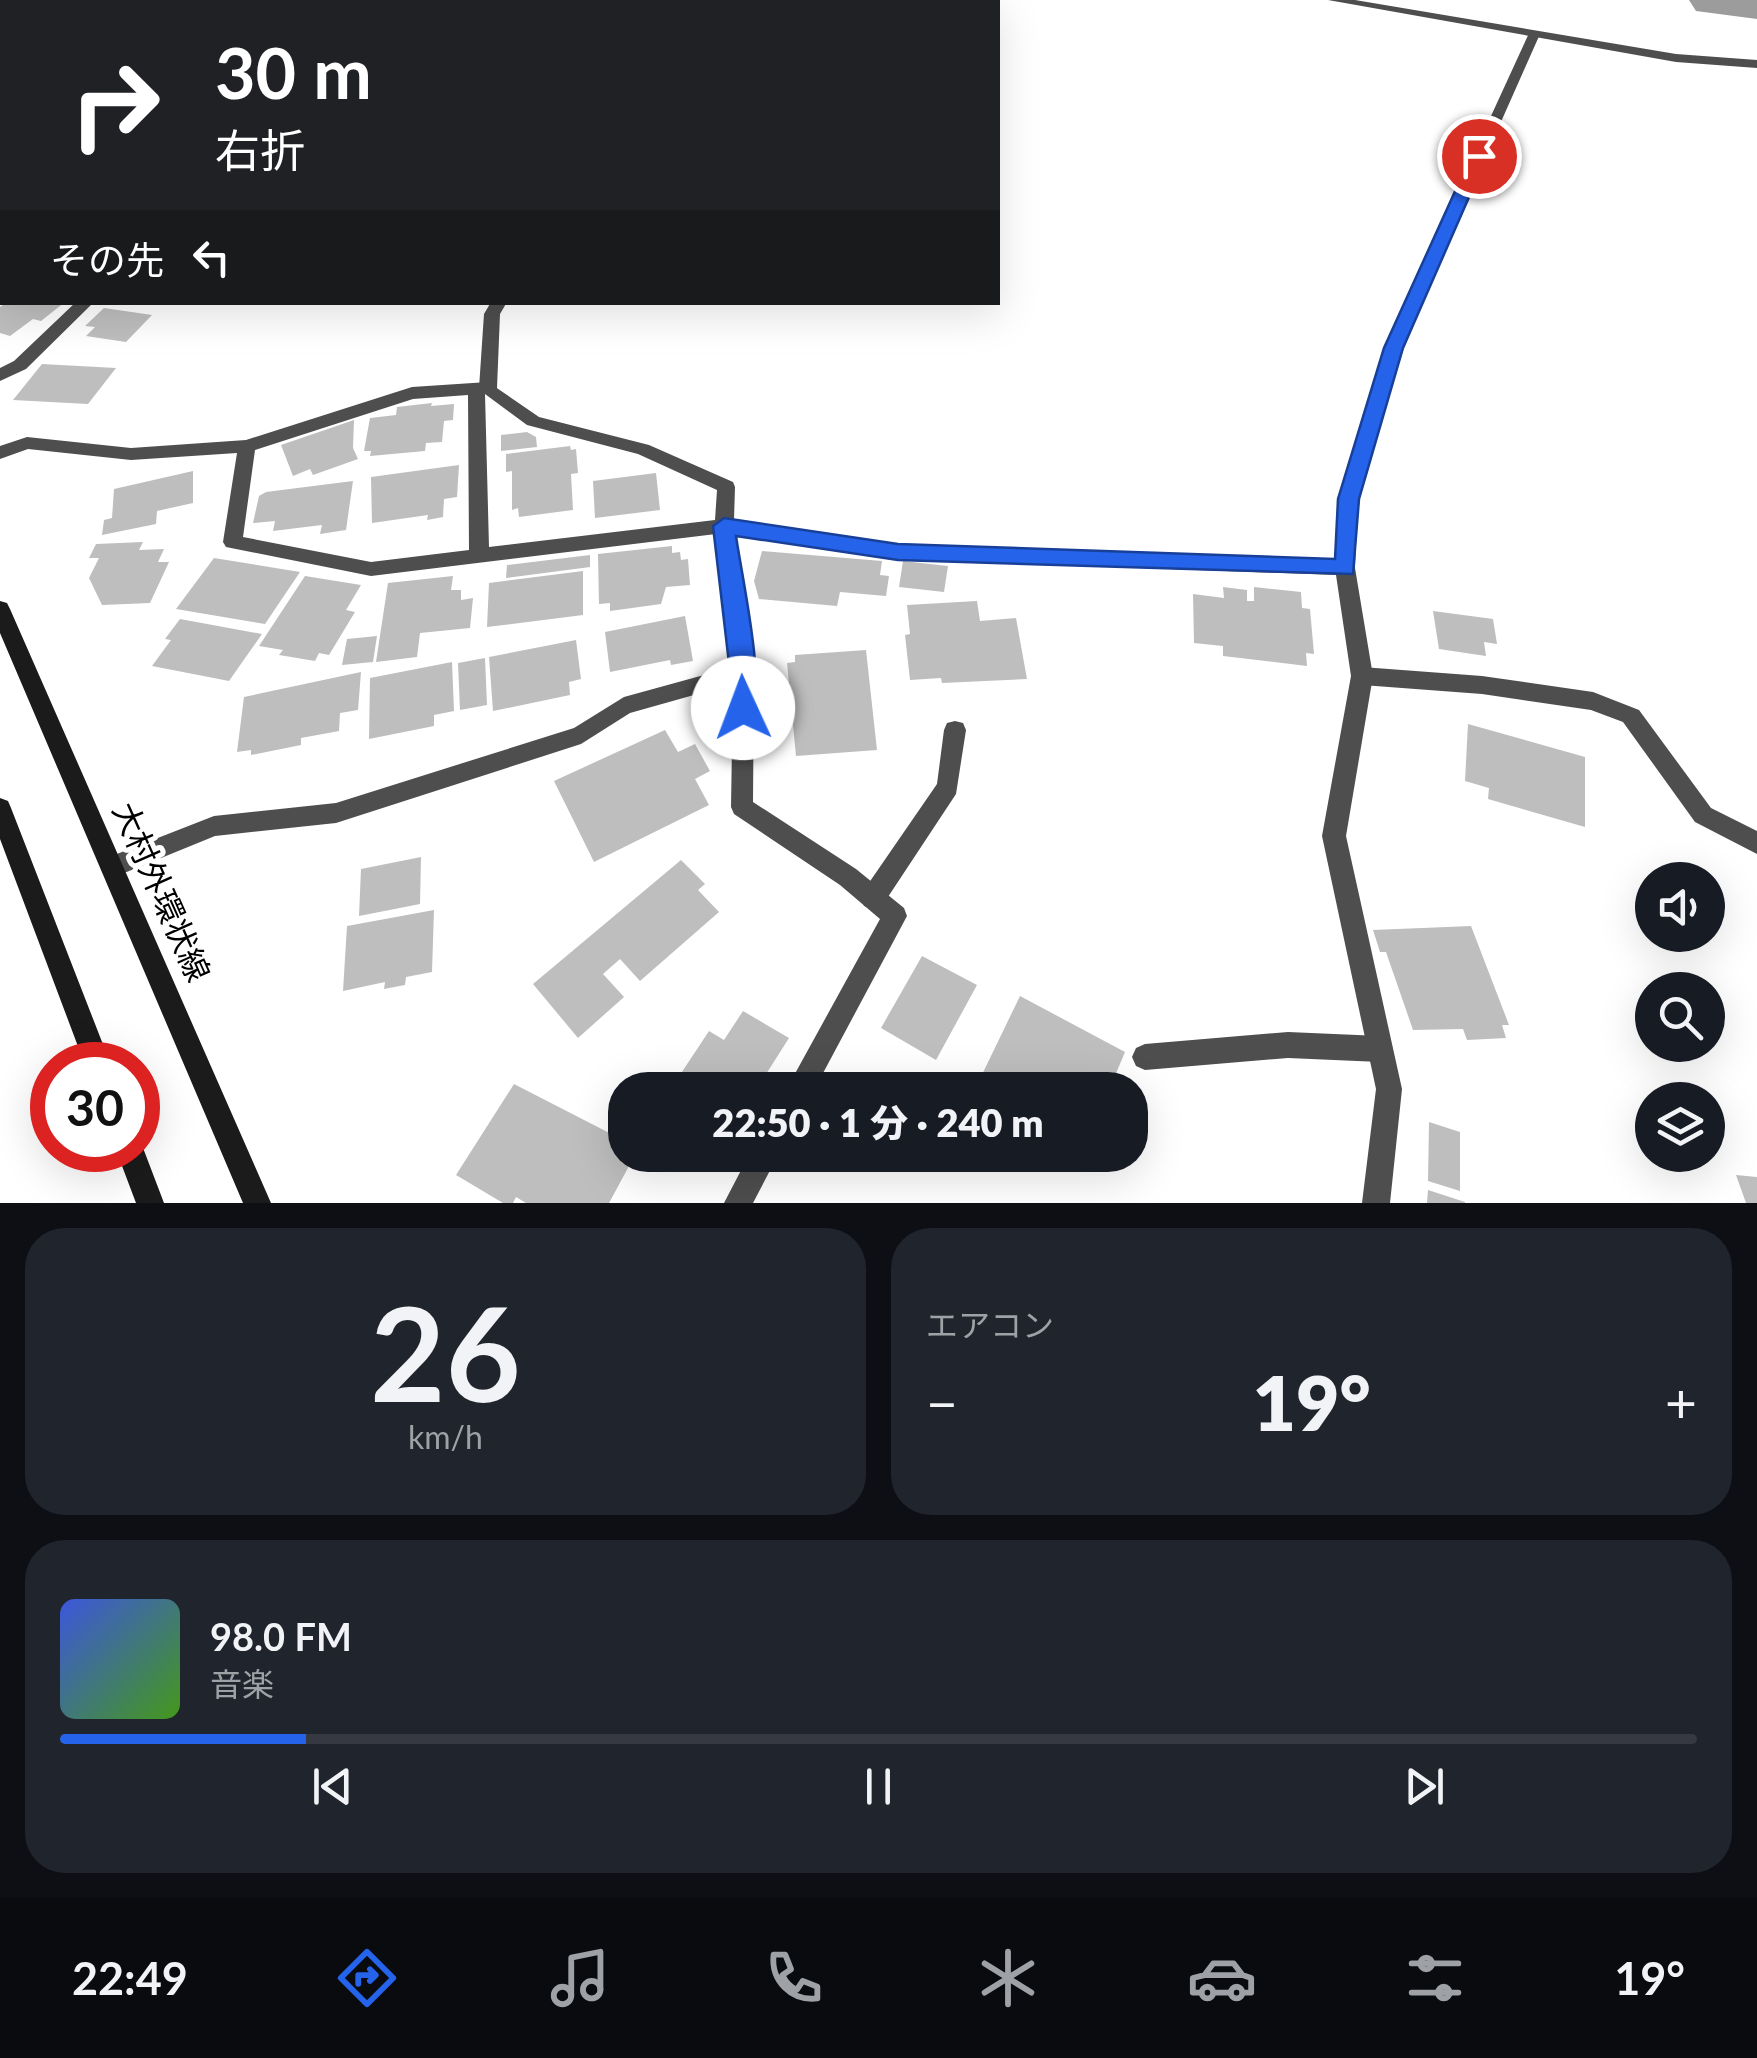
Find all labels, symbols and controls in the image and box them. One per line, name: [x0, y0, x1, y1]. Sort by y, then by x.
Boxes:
text: 30 m: [215, 30, 372, 114]
icon: right: [50, 40, 180, 170]
pin: [1437, 114, 1522, 199]
text: 右折: [215, 123, 305, 177]
icon: arrive: [1452, 129, 1507, 184]
icon: left: [184, 230, 239, 285]
text: その先: [50, 236, 164, 282]
position arrow: [691, 656, 795, 760]
street label: 大村外環状線: [106, 796, 219, 987]
map controls: [1635, 862, 1725, 1172]
button: sound: [1635, 862, 1725, 952]
button: search: [1635, 972, 1725, 1062]
speed limit sign: 30: [30, 1042, 160, 1172]
button: layers: [1635, 1082, 1725, 1172]
text: 22:50 · 1 分 · 240 m: [712, 1099, 1044, 1145]
text: 26: [370, 1274, 521, 1430]
text: エアコン: [926, 1305, 1054, 1344]
text: 19°: [1252, 1357, 1371, 1447]
text: −: [926, 1369, 958, 1435]
text: +: [1665, 1369, 1697, 1435]
text: km/h: [408, 1417, 483, 1456]
text: 98.0 FM: [210, 1613, 352, 1659]
text: 音楽: [210, 1664, 274, 1703]
icon: previous: [305, 1759, 360, 1814]
icon: pause: [851, 1759, 906, 1814]
icon: next: [1397, 1759, 1452, 1814]
icon: directions: [332, 1943, 402, 2013]
icon: music: [545, 1943, 615, 2013]
icon: phone: [759, 1943, 829, 2013]
icon: climate: [973, 1943, 1043, 2013]
icon: car: [1187, 1943, 1257, 2013]
icon: filters: [1400, 1943, 1470, 2013]
text: 22:49: [72, 1951, 188, 2005]
text: 19°: [1614, 1951, 1685, 2005]

